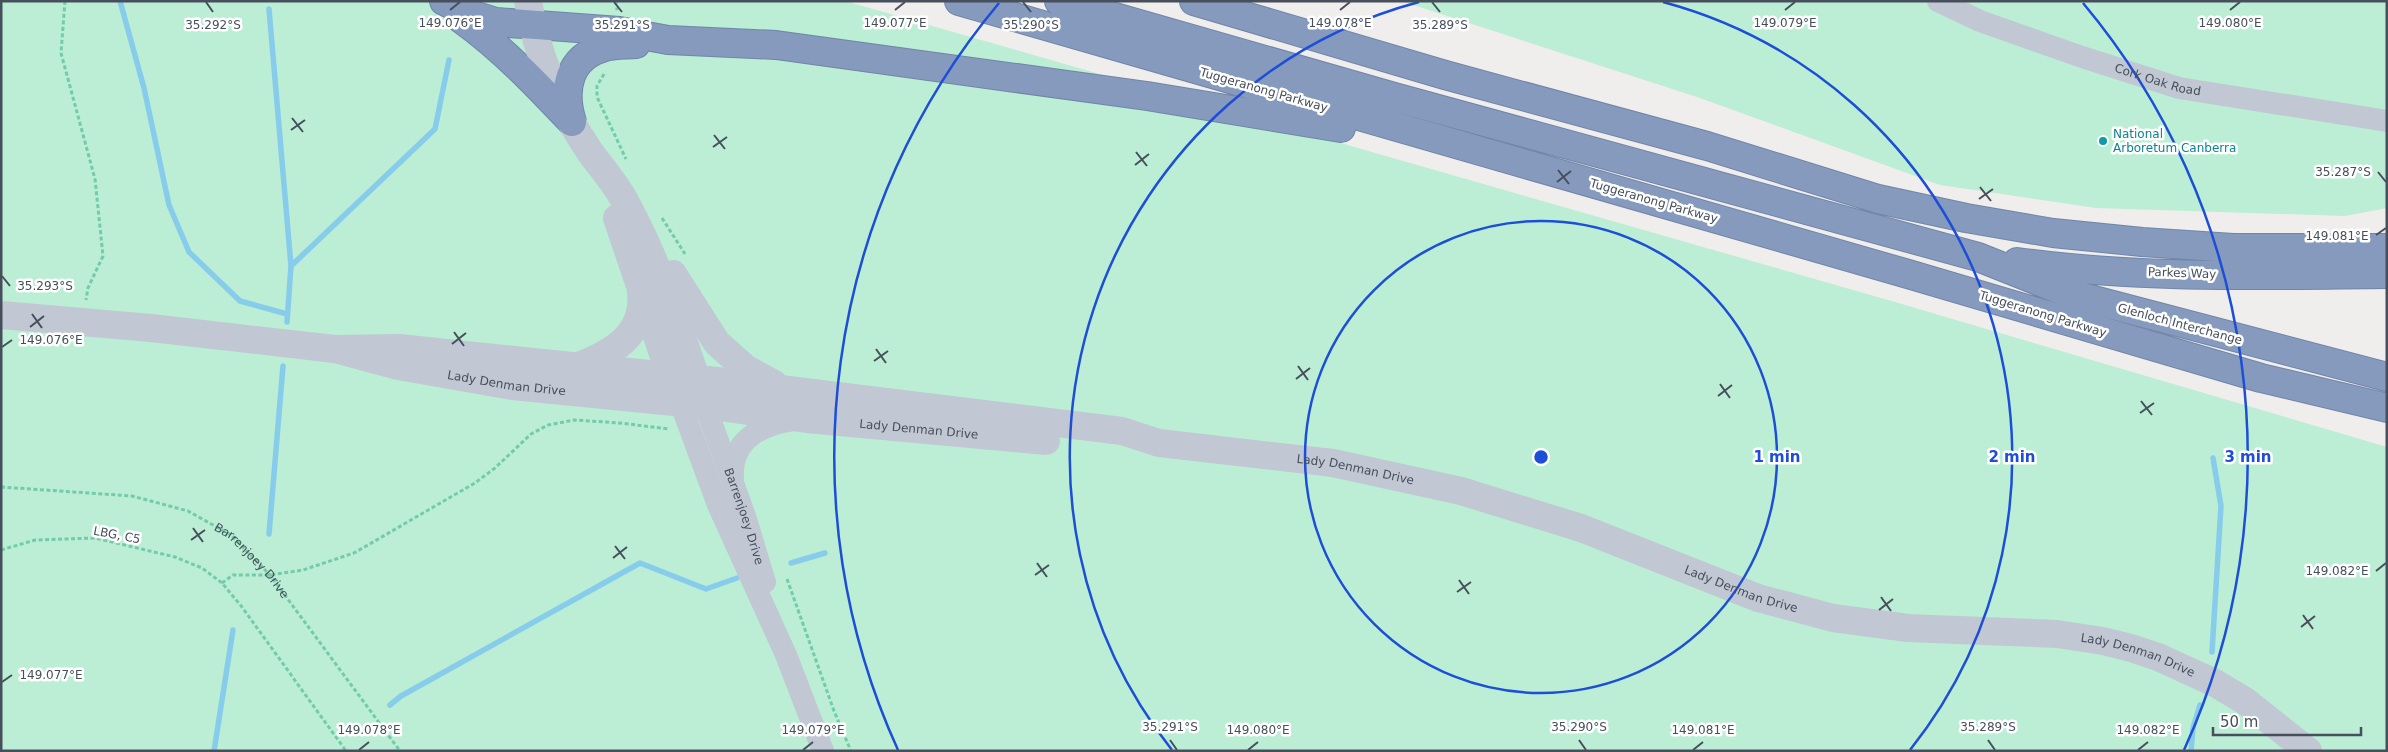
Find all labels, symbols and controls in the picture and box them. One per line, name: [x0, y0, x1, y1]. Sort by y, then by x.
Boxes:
text: 149.076°E: [418, 16, 482, 30]
text: 149.077°E: [863, 16, 927, 30]
text: 149.078°E: [1308, 16, 1372, 30]
text: 149.079°E: [1753, 16, 1817, 30]
text: 149.080°E: [2198, 16, 2262, 30]
text: 35.292°S: [185, 18, 241, 32]
text: 35.291°S: [594, 18, 650, 32]
text: 35.290°S: [1003, 18, 1059, 32]
text: 35.289°S: [1412, 18, 1468, 32]
street label: Cork Oak Road: [2113, 61, 2202, 98]
street label: Tuggeranong Parkway: [1198, 65, 1329, 115]
place label: National Arboretum Canberra: [2113, 127, 2236, 155]
marker: National Arboretum Canberra: [2097, 135, 2109, 147]
text: 35.287°S: [2315, 165, 2371, 179]
street label: Tuggeranong Parkway: [1588, 176, 1719, 226]
text: 149.081°E: [2305, 229, 2369, 243]
street label: Parkes Way: [2148, 265, 2216, 281]
text: 35.293°S: [17, 279, 73, 293]
street label: Tuggeranong Parkway: [1977, 288, 2108, 340]
street label: Glenloch Interchange: [2116, 301, 2244, 347]
text: 149.076°E: [19, 333, 83, 347]
street label: Lady Denman Drive: [446, 368, 566, 398]
street label: Lady Denman Drive: [859, 417, 979, 442]
centre of rings: [1532, 448, 1550, 466]
text: 1 min: [1753, 448, 1801, 466]
text: 2 min: [1988, 448, 2036, 466]
text: 3 min: [2224, 448, 2272, 466]
street label: Lady Denman Drive: [1296, 452, 1415, 488]
street label: Barrenjoey Drive: [721, 466, 766, 566]
street label: Barrenjoey Drive: [212, 520, 292, 601]
street label: LBG, C5: [92, 524, 142, 546]
street label: Lady Denman Drive: [1682, 563, 1799, 615]
text: 149.082°E: [2305, 564, 2369, 578]
street label: Lady Denman Drive: [2080, 631, 2197, 680]
text: 149.077°E: [19, 668, 83, 682]
scale bar: [2213, 704, 2360, 736]
text: 50 m: [2220, 713, 2258, 731]
text: 35.291°S: [1142, 720, 1198, 734]
text: 35.290°S: [1551, 720, 1607, 734]
text: 35.289°S: [1960, 720, 2016, 734]
text: 149.078°E: [337, 723, 401, 737]
text: 149.079°E: [781, 723, 845, 737]
text: 149.080°E: [1226, 723, 1290, 737]
text: 149.081°E: [1671, 723, 1735, 737]
text: 149.082°E: [2116, 723, 2180, 737]

